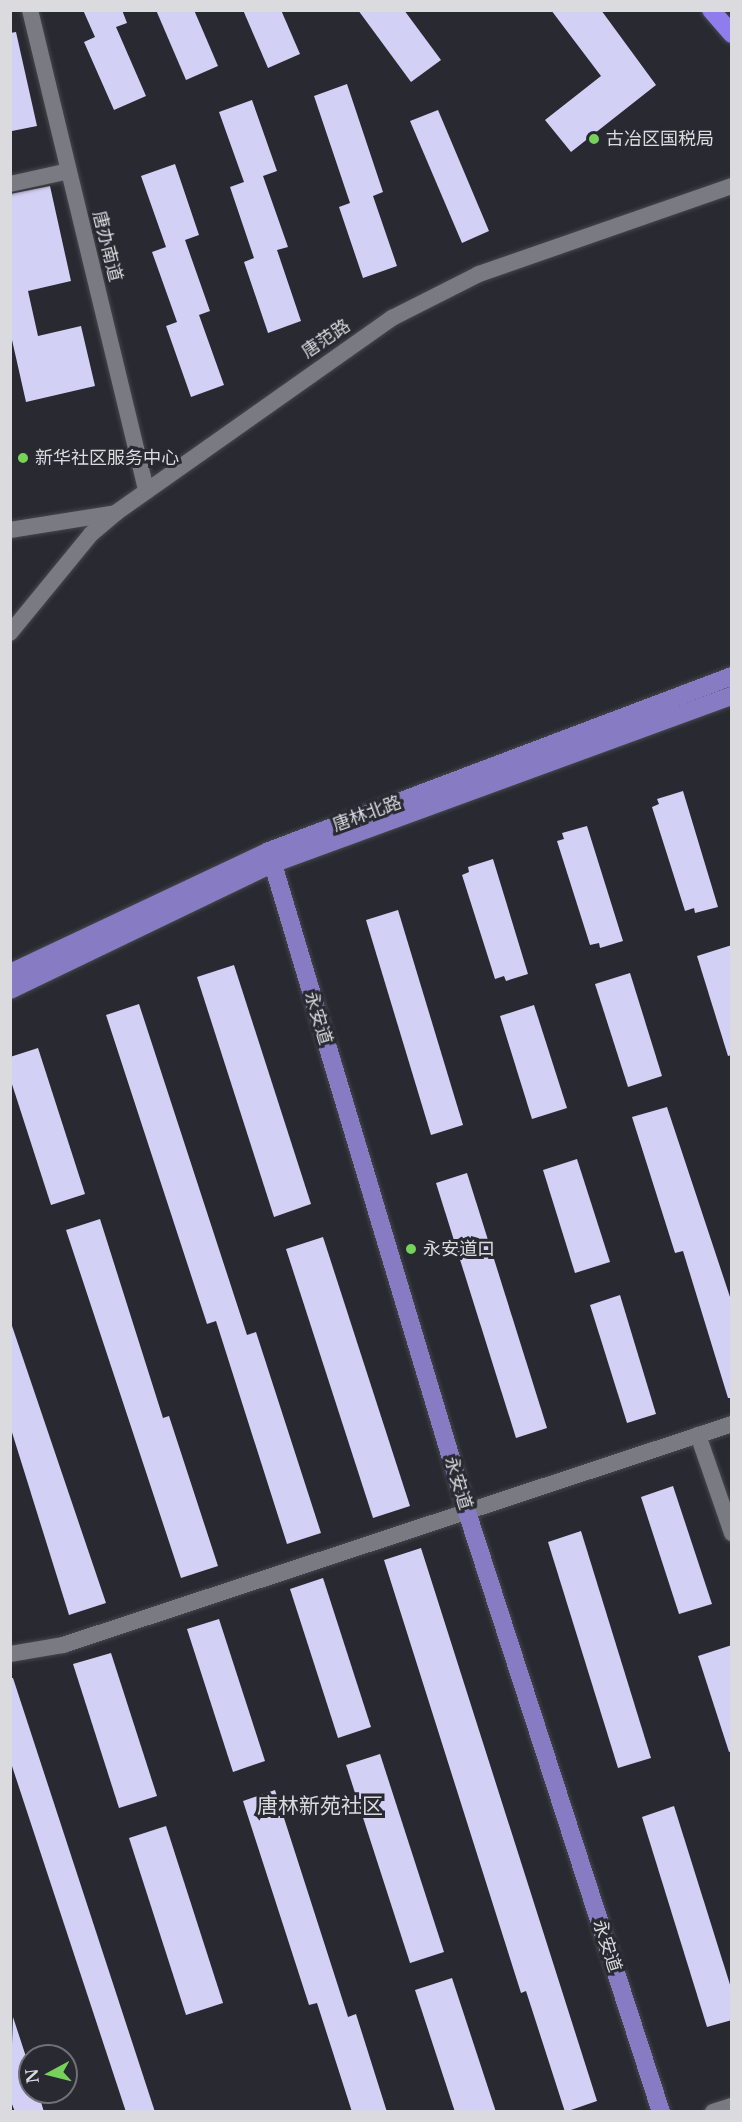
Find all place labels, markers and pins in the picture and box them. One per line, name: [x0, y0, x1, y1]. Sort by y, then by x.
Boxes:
place label: 古冶区国税局: [606, 128, 714, 150]
marker: 古冶区国税局: [587, 132, 601, 146]
place label: 新华社区服务中心: [35, 447, 179, 469]
marker: 新华社区服务中心: [16, 451, 30, 465]
place label: 永安道口: [423, 1238, 495, 1260]
marker: 永安道口: [404, 1242, 418, 1256]

